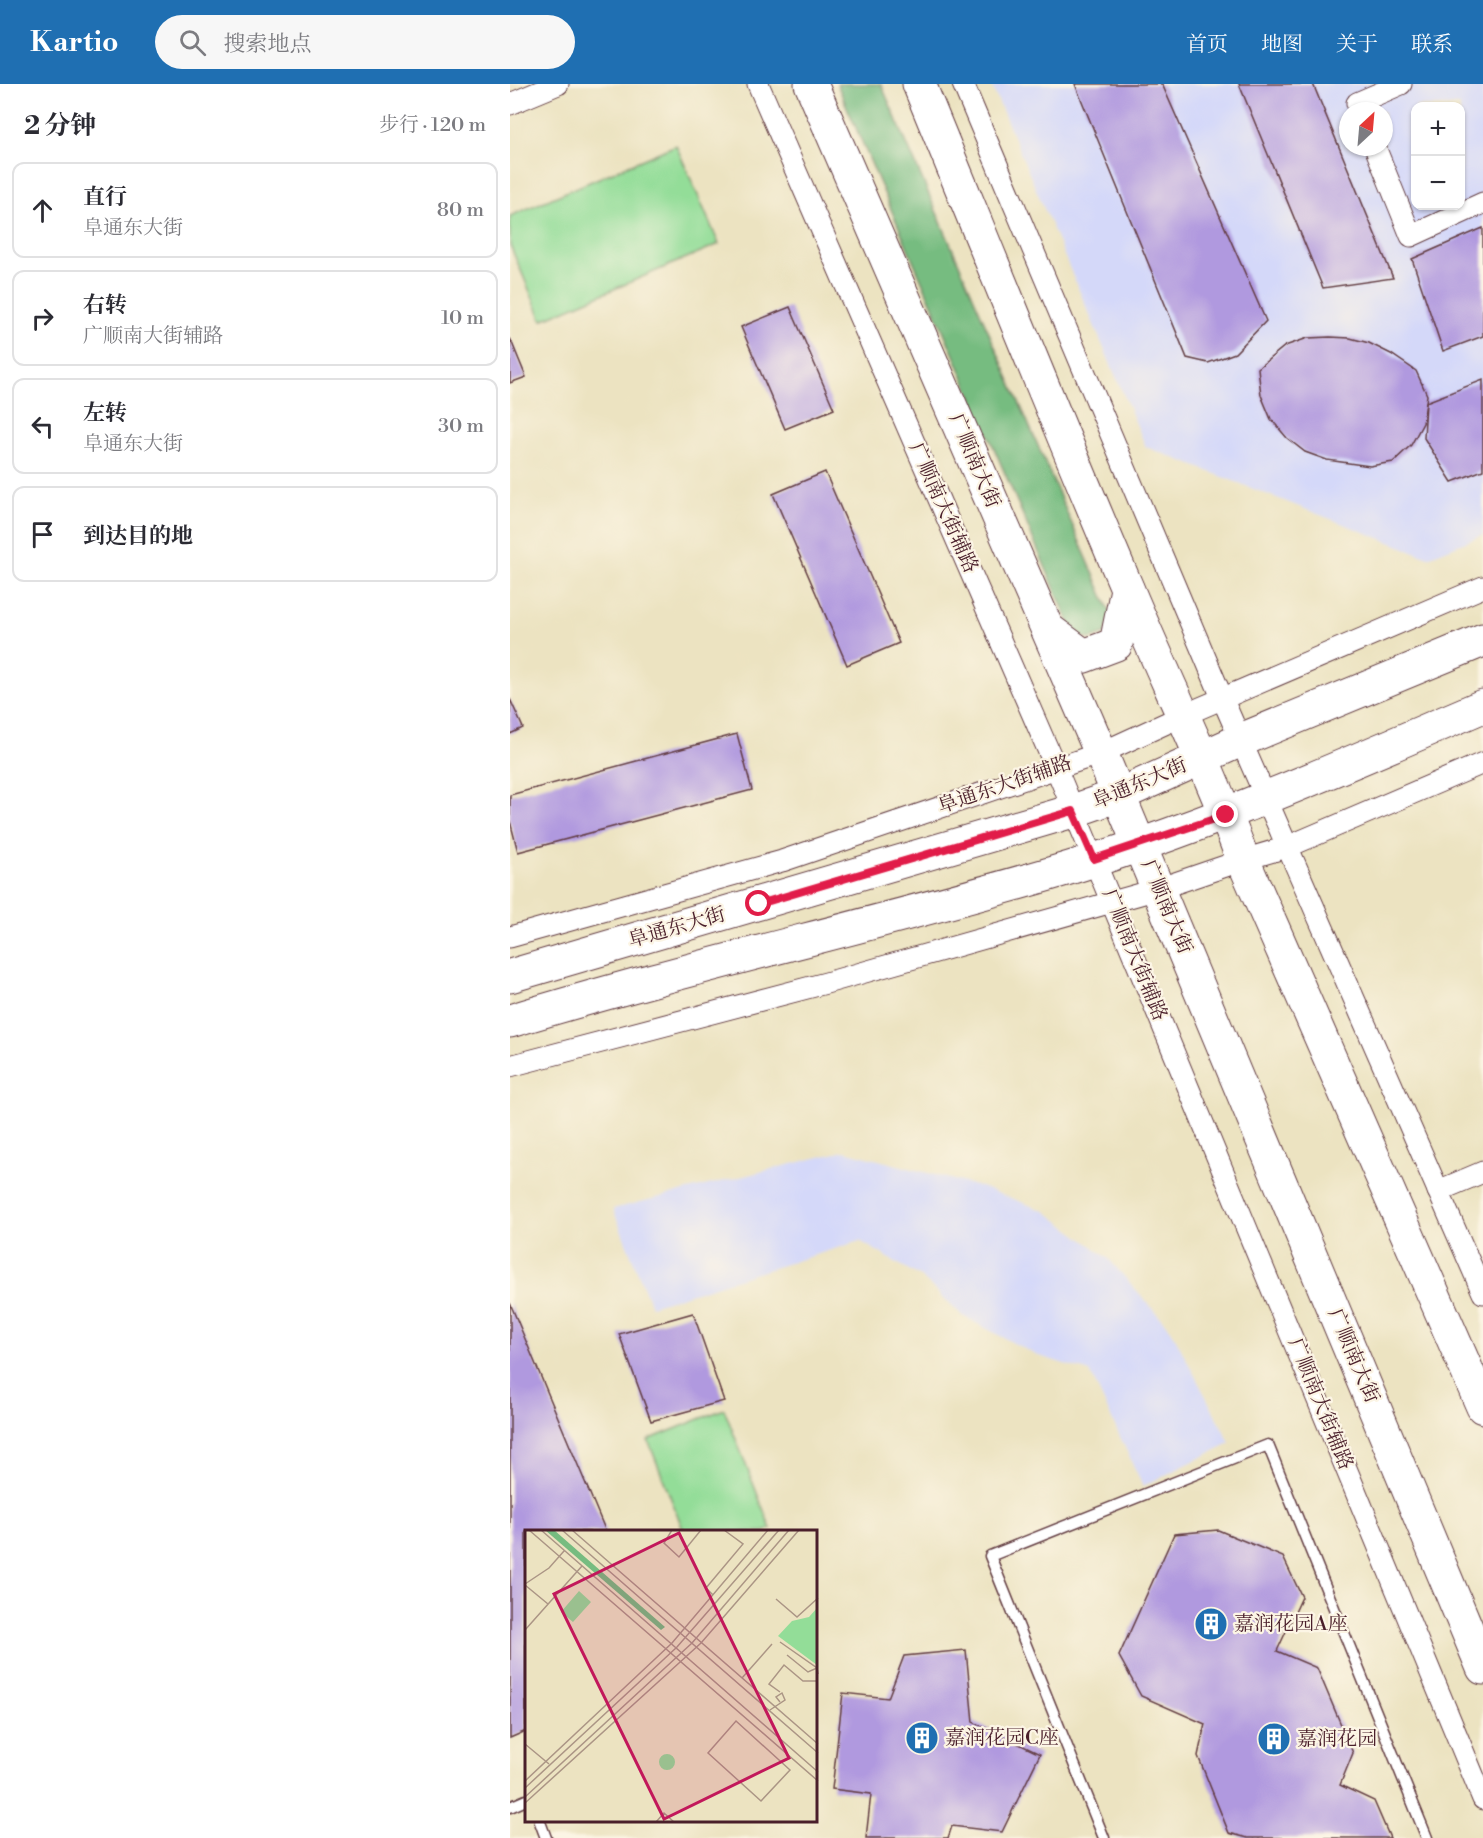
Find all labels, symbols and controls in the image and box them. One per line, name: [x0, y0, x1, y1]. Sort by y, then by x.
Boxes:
search box: [155, 15, 575, 69]
text: Kartio: [30, 25, 119, 60]
icon: search: [176, 26, 209, 59]
text: 搜索地点: [224, 31, 312, 58]
text: 首页: [1186, 32, 1228, 58]
text: 地图: [1261, 32, 1303, 58]
text: 关于: [1336, 32, 1378, 58]
text: 联系: [1411, 32, 1453, 58]
north arrow: [1339, 102, 1393, 156]
map controls: [1411, 102, 1465, 210]
button: +: [1411, 102, 1465, 156]
text: 2 分钟: [24, 110, 96, 142]
text: 步行 · 120 m: [379, 113, 486, 138]
button: −: [1411, 156, 1465, 210]
text: 直行: [83, 184, 127, 211]
icon: ahead: [26, 194, 59, 227]
text: 80 m: [437, 198, 484, 223]
text: 阜通东大街: [83, 216, 183, 241]
text: 右转: [83, 292, 127, 319]
icon: right: [26, 302, 59, 335]
text: 10 m: [441, 306, 484, 331]
text: 广顺南大街辅路: [83, 324, 223, 349]
text: 左转: [83, 400, 127, 427]
icon: left: [26, 410, 59, 443]
street label: 广顺南大街: [943, 410, 1005, 512]
text: 30 m: [438, 414, 484, 439]
text: 阜通东大街: [83, 432, 183, 457]
street label: 广顺南大街辅路: [903, 439, 983, 577]
icon: arrive: [26, 518, 59, 551]
text: 到达目的地: [83, 523, 193, 550]
street label: 阜通东大街辅路: [935, 750, 1075, 820]
street label: 阜通东大街: [1089, 753, 1191, 815]
route end: [1212, 801, 1238, 827]
street label: 广顺南大街: [1135, 856, 1197, 958]
street label: 广顺南大街辅路: [1096, 885, 1172, 1025]
route start: [745, 890, 771, 916]
street label: 阜通东大街: [625, 902, 729, 954]
street label: 广顺南大街: [1322, 1305, 1384, 1407]
street label: 广顺南大街辅路: [1282, 1334, 1358, 1474]
inset map: [525, 1530, 818, 1823]
building icon: 嘉润花园A座: [1193, 1606, 1229, 1642]
place label: 嘉润花园A座: [1234, 1612, 1348, 1637]
building icon: 嘉润花园C座: [904, 1720, 940, 1756]
building icon: 嘉润花园: [1256, 1721, 1292, 1757]
place label: 嘉润花园C座: [945, 1726, 1059, 1751]
place label: 嘉润花园: [1297, 1727, 1377, 1752]

